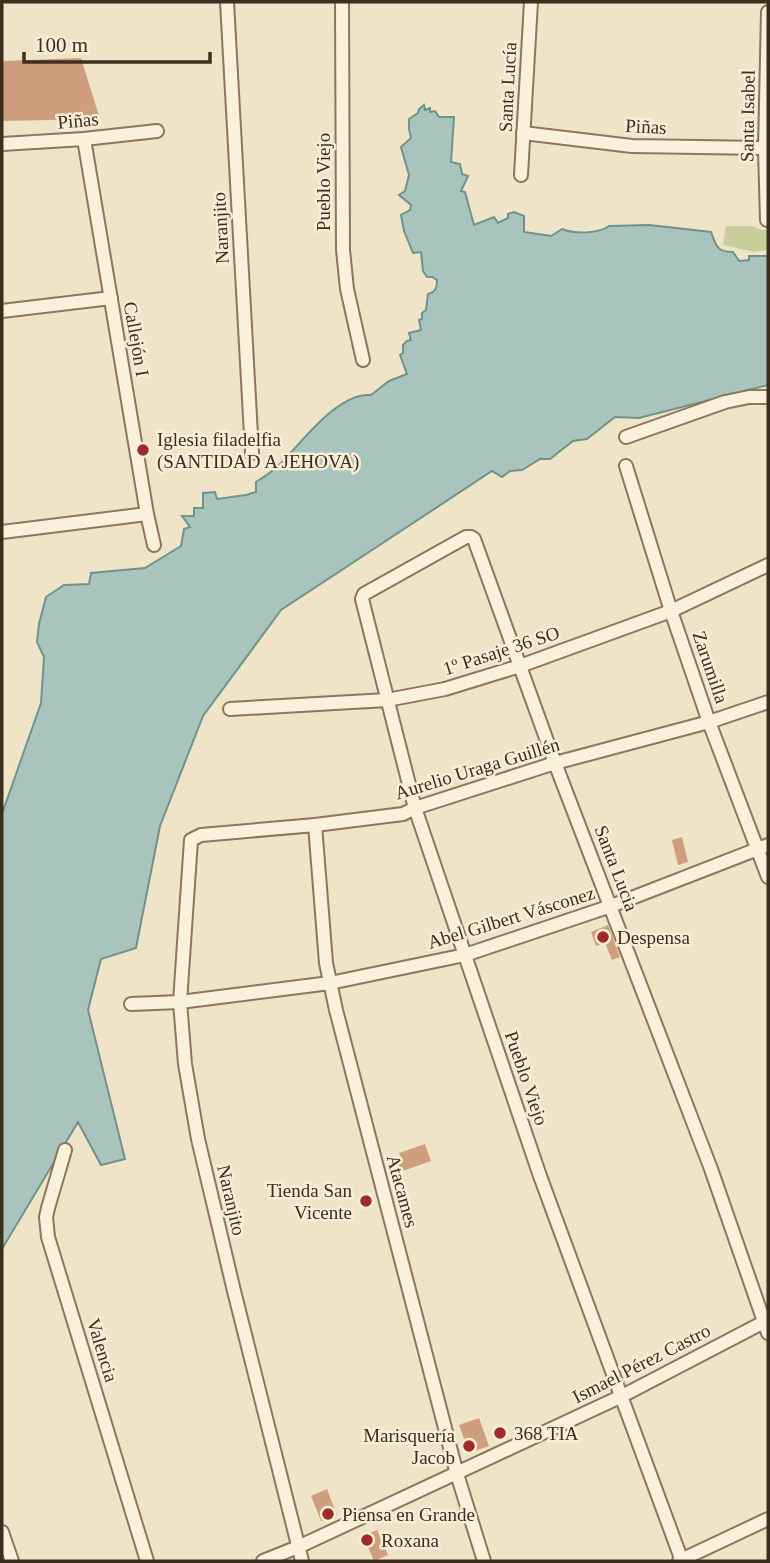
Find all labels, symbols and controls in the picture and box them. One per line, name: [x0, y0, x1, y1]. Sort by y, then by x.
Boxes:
scale bar: [24, 21, 210, 65]
text: 100 m: [35, 33, 88, 57]
street label: Santa Lucía: [495, 41, 520, 133]
street label: Santa Isabel: [736, 70, 759, 162]
street label: Piñas: [57, 108, 99, 133]
street label: Piñas: [625, 115, 667, 138]
street label: Pueblo Viejo: [313, 133, 334, 231]
street label: Naranjito: [208, 192, 233, 264]
street label: Callejón I: [120, 300, 153, 378]
place label: Iglesia filadelfia (SANTIDAD A JEHOVA): [157, 429, 359, 473]
marker: Iglesia filadelfia (SANTIDAD A JEHOVA): [135, 442, 151, 458]
street label: 1º Pasaje 36 SO: [440, 622, 562, 679]
street label: Zarumilla: [688, 628, 733, 707]
street label: Aurelio Uraga Guillén: [392, 733, 562, 804]
street label: Santa Lucia: [591, 822, 643, 915]
street label: Abel Gilbert Vásconez: [425, 882, 597, 953]
place label: Despensa: [617, 927, 690, 948]
marker: Despensa: [595, 929, 611, 945]
street label: Pueblo Viejo: [501, 1028, 552, 1128]
street label: Atacames: [383, 1152, 422, 1230]
street label: Naranjito: [213, 1163, 250, 1237]
place label: Tienda San Vicente: [267, 1180, 352, 1223]
marker: Tienda San Vicente: [358, 1193, 374, 1209]
street label: Valencia: [83, 1316, 122, 1385]
street label: Ismael Pérez Castro: [569, 1320, 714, 1407]
place label: 368 TIA: [514, 1423, 579, 1444]
place label: Marisquería Jacob: [363, 1425, 456, 1468]
marker: 368 TIA: [492, 1425, 508, 1441]
marker: Marisquería Jacob: [461, 1438, 477, 1454]
place label: Piensa en Grande: [342, 1504, 475, 1525]
marker: Piensa en Grande: [320, 1506, 336, 1522]
place label: Roxana: [381, 1530, 440, 1551]
marker: Roxana: [359, 1532, 375, 1548]

